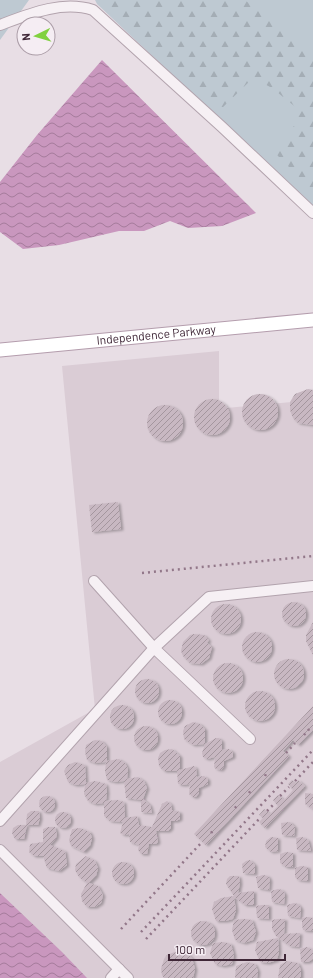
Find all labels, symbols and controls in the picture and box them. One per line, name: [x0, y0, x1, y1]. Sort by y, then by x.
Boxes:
north arrow: [16, 16, 56, 56]
text: N: [19, 33, 32, 41]
street label: Independence Parkway: [96, 321, 217, 347]
scale bar: [169, 936, 285, 962]
text: 100 m: [175, 942, 205, 956]

